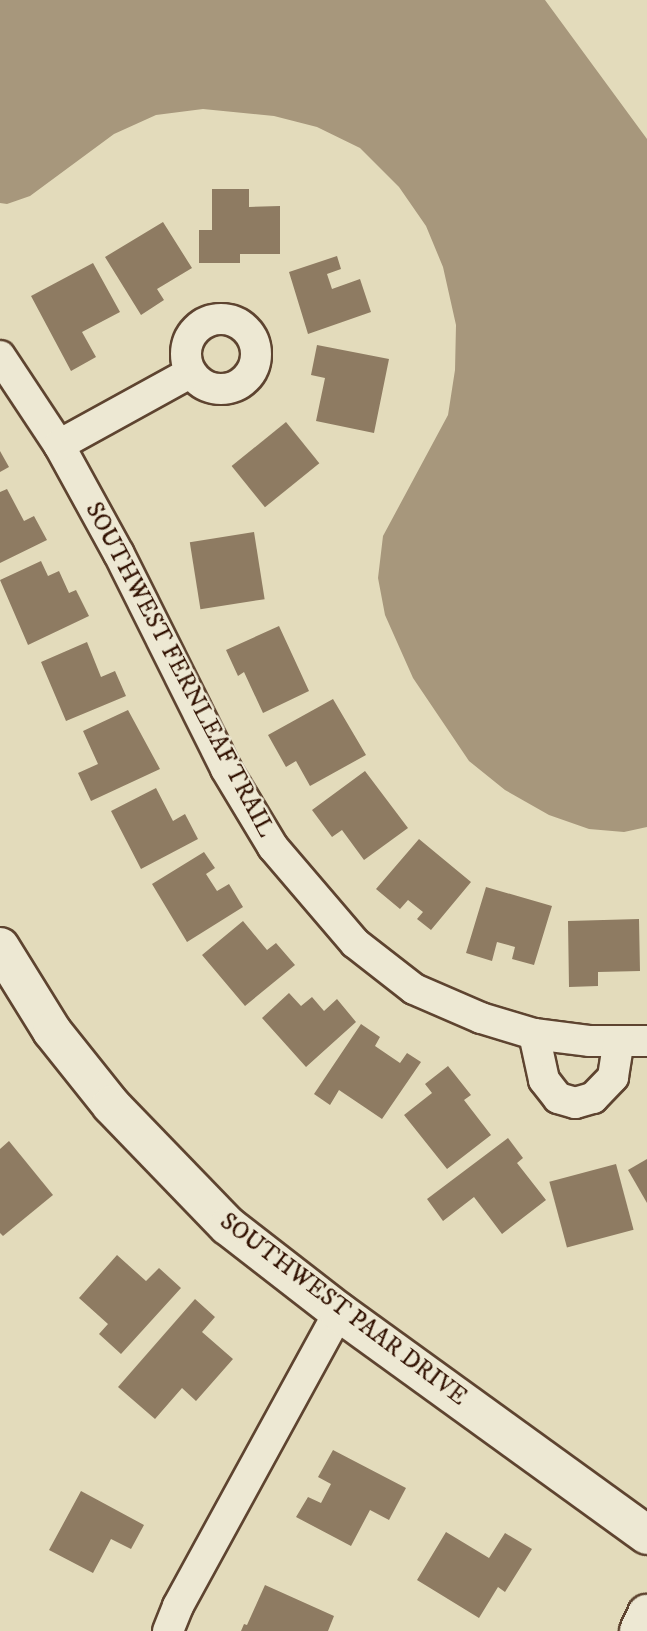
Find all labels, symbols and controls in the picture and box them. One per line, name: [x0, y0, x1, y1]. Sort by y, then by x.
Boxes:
street label: SOUTHWEST FERNLEAF TRAIL: [78, 498, 280, 842]
street label: SOUTHWEST PAAR DRIVE: [214, 1208, 472, 1412]

